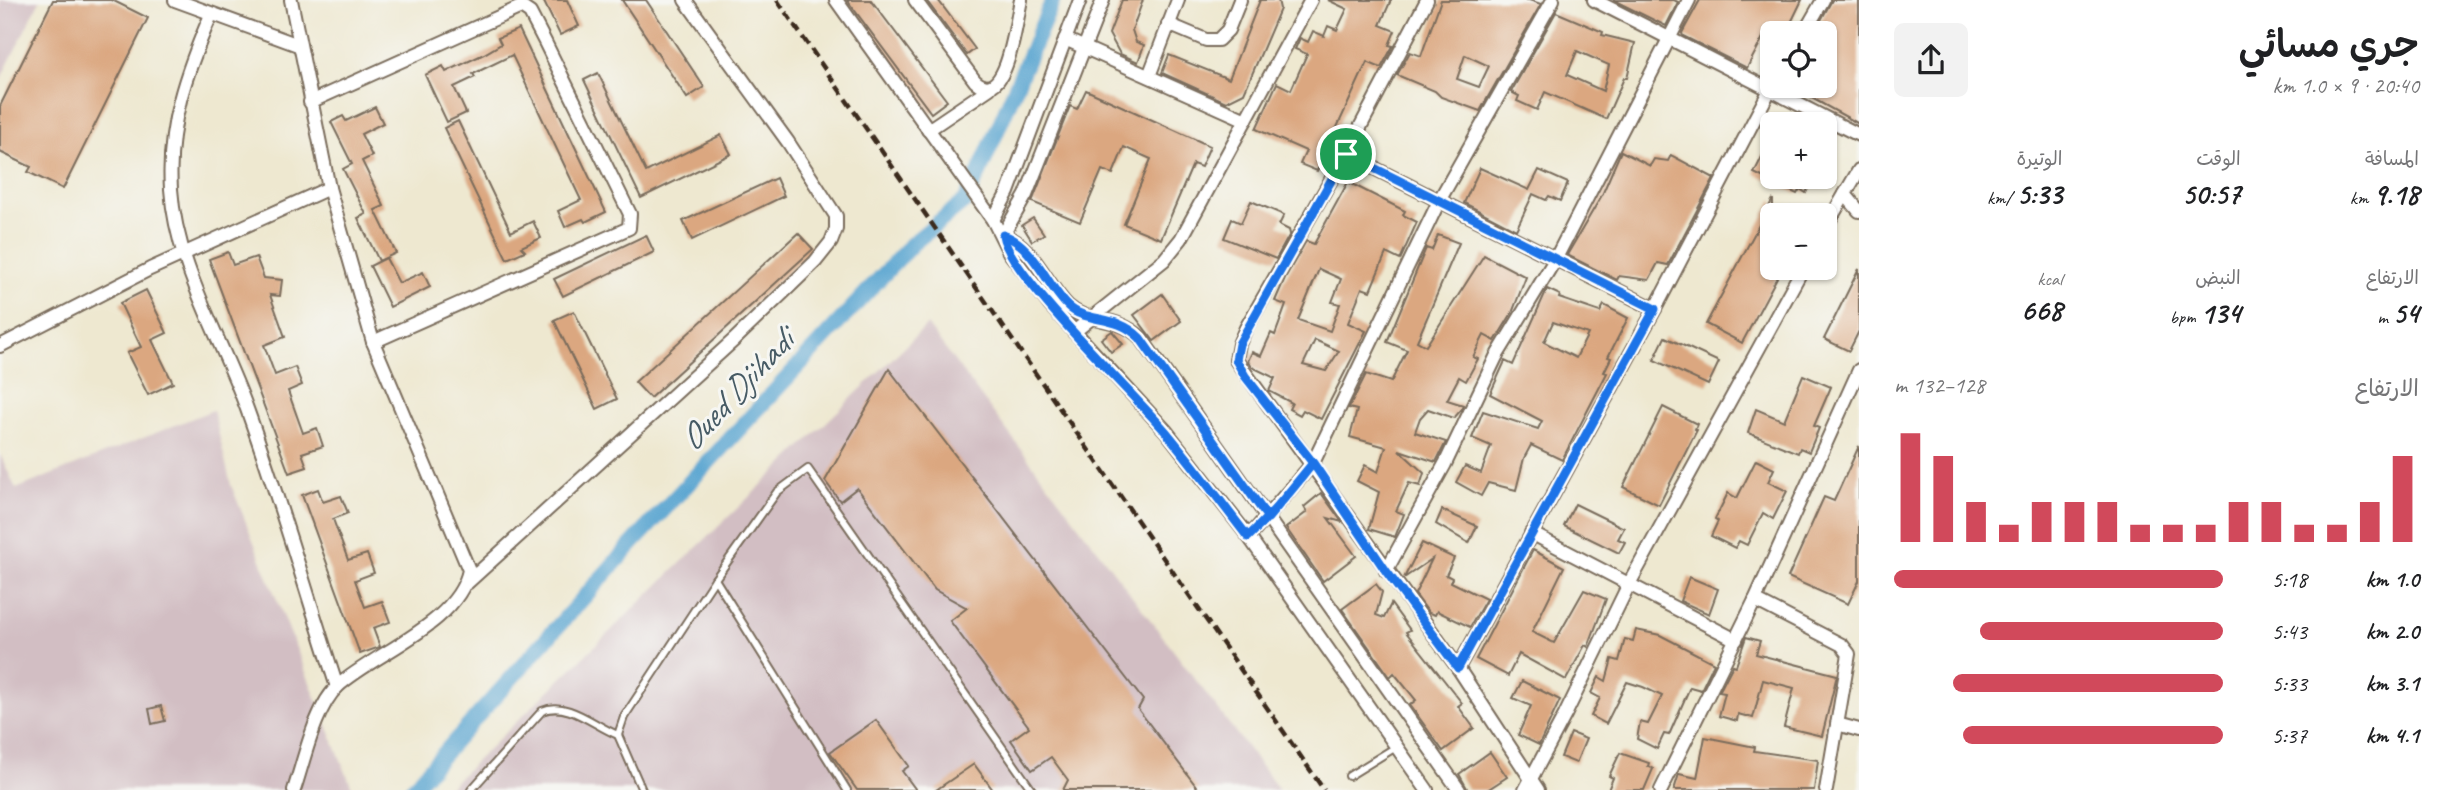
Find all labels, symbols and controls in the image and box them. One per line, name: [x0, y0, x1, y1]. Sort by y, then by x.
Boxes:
map controls: [1760, 21, 1837, 280]
button: locate: [1760, 21, 1837, 98]
text: جري مسائي: [2239, 21, 2419, 68]
button: share: [1894, 23, 1968, 97]
text: 20:40 · 9 × 1.0 km: [2273, 71, 2419, 100]
button: +: [1760, 112, 1837, 189]
pin: [1316, 124, 1376, 184]
icon: arrive: [1327, 135, 1365, 173]
text: الوتيرة: [2016, 147, 2062, 171]
text: الوقت: [2196, 147, 2241, 171]
text: المسافة: [2365, 147, 2419, 171]
text: 5:33: [2016, 175, 2062, 213]
text: 50:57: [2182, 175, 2241, 213]
text: 9.18: [2373, 175, 2419, 213]
text: /km: [1987, 186, 2016, 210]
text: km: [2350, 186, 2373, 210]
button: −: [1760, 203, 1837, 280]
text: النبض: [2195, 266, 2241, 290]
text: الارتفاع: [2366, 266, 2419, 290]
text: kcal: [2037, 267, 2062, 291]
text: 668: [2021, 291, 2062, 329]
text: 134: [2200, 294, 2241, 332]
text: 54: [2392, 294, 2419, 332]
text: bpm: [2169, 305, 2200, 329]
text: m: [2377, 305, 2392, 329]
water label: Oued Djihadi: [669, 314, 809, 460]
text: 128–132 m: [1894, 371, 1985, 400]
text: الارتفاع: [2355, 374, 2419, 403]
text: 5:18: [2271, 565, 2307, 594]
text: 1.0 km: [2365, 565, 2419, 594]
text: 5:43: [2271, 617, 2307, 646]
text: 2.0 km: [2365, 617, 2419, 646]
text: 5:33: [2271, 669, 2307, 698]
text: 3.1 km: [2365, 669, 2419, 698]
text: 5:37: [2271, 721, 2307, 750]
text: 4.1 km: [2365, 721, 2419, 750]

